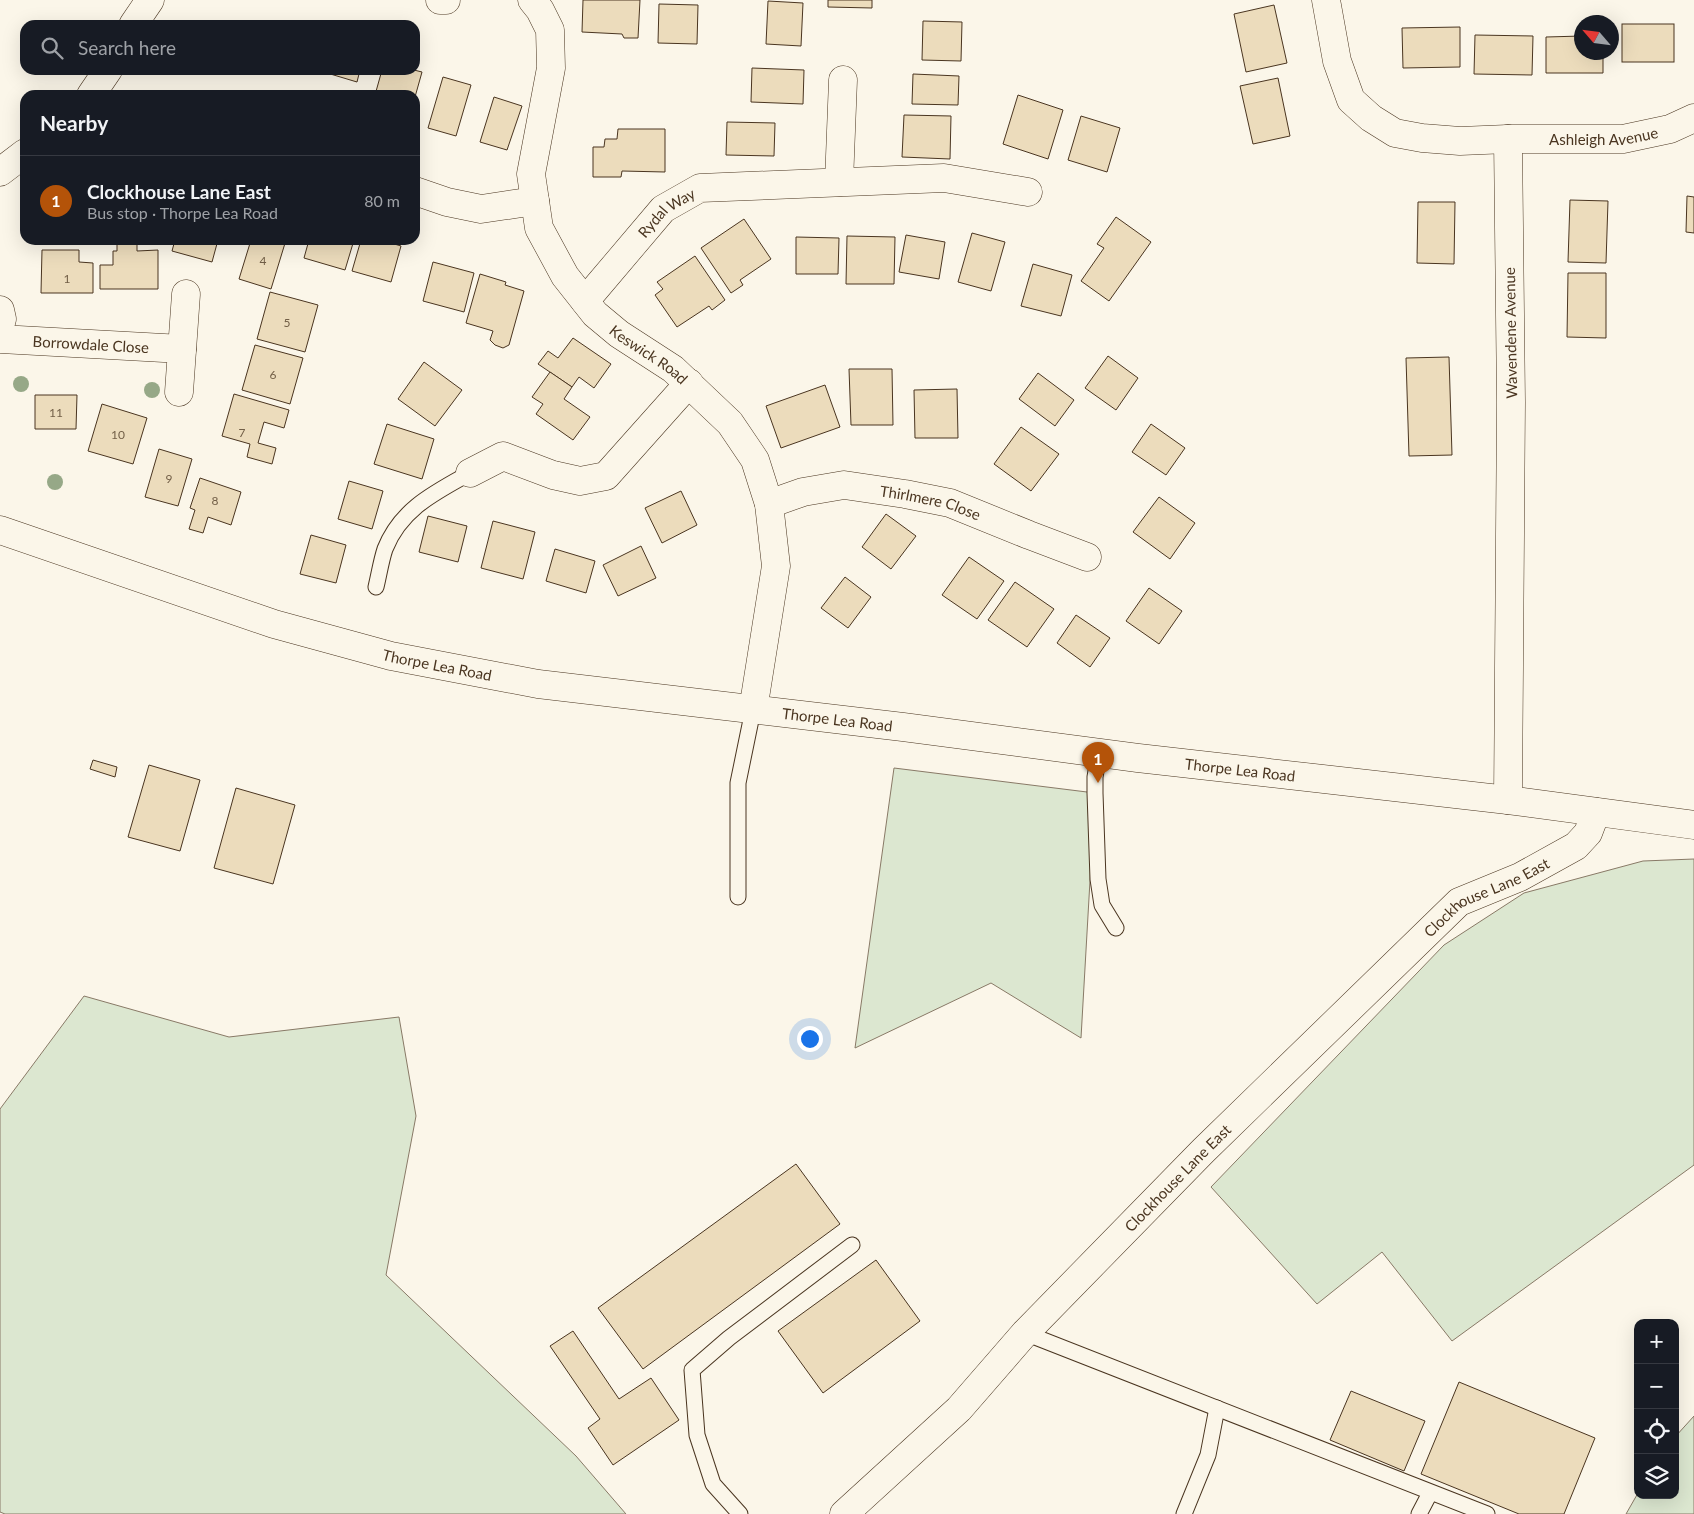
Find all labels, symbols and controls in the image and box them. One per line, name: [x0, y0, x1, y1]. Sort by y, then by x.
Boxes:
north arrow: [1574, 15, 1619, 60]
search box: [20, 20, 420, 75]
icon: search: [38, 34, 66, 62]
text: Search here: [78, 36, 176, 59]
text: Nearby: [40, 110, 108, 135]
street label: Ashleigh Avenue: [1549, 123, 1660, 148]
text: Clockhouse Lane East: [87, 180, 271, 203]
street label: Rydal Way: [634, 184, 698, 241]
text: 1: [51, 191, 61, 210]
text: 80 m: [364, 191, 400, 210]
text: Bus stop · Thorpe Lea Road: [87, 203, 278, 222]
house number: 4: [260, 253, 267, 268]
street label: Wavendene Avenue: [1500, 267, 1520, 399]
house number: 1: [64, 271, 71, 286]
house number: 5: [284, 315, 291, 330]
street label: Keswick Road: [606, 321, 692, 387]
street label: Borrowdale Close: [32, 332, 150, 356]
house number: 6: [270, 367, 277, 382]
house number: 11: [49, 405, 63, 420]
house number: 7: [239, 425, 246, 440]
house number: 10: [111, 427, 125, 442]
house number: 9: [166, 471, 173, 486]
street label: Thirlmere Close: [879, 481, 984, 524]
house number: 8: [212, 493, 219, 508]
street label: Thorpe Lea Road: [380, 645, 493, 684]
street label: Thorpe Lea Road: [781, 704, 893, 735]
pin: 1: [1082, 742, 1114, 783]
street label: Thorpe Lea Road: [1184, 754, 1296, 785]
street label: Clockhouse Lane East: [1420, 853, 1553, 940]
your location: [797, 1026, 823, 1052]
street label: Clockhouse Lane East: [1120, 1120, 1235, 1235]
map controls: [1634, 1319, 1679, 1499]
button: +: [1634, 1319, 1679, 1364]
button: −: [1634, 1364, 1679, 1409]
button: locate: [1634, 1409, 1679, 1454]
button: layers: [1634, 1454, 1679, 1499]

